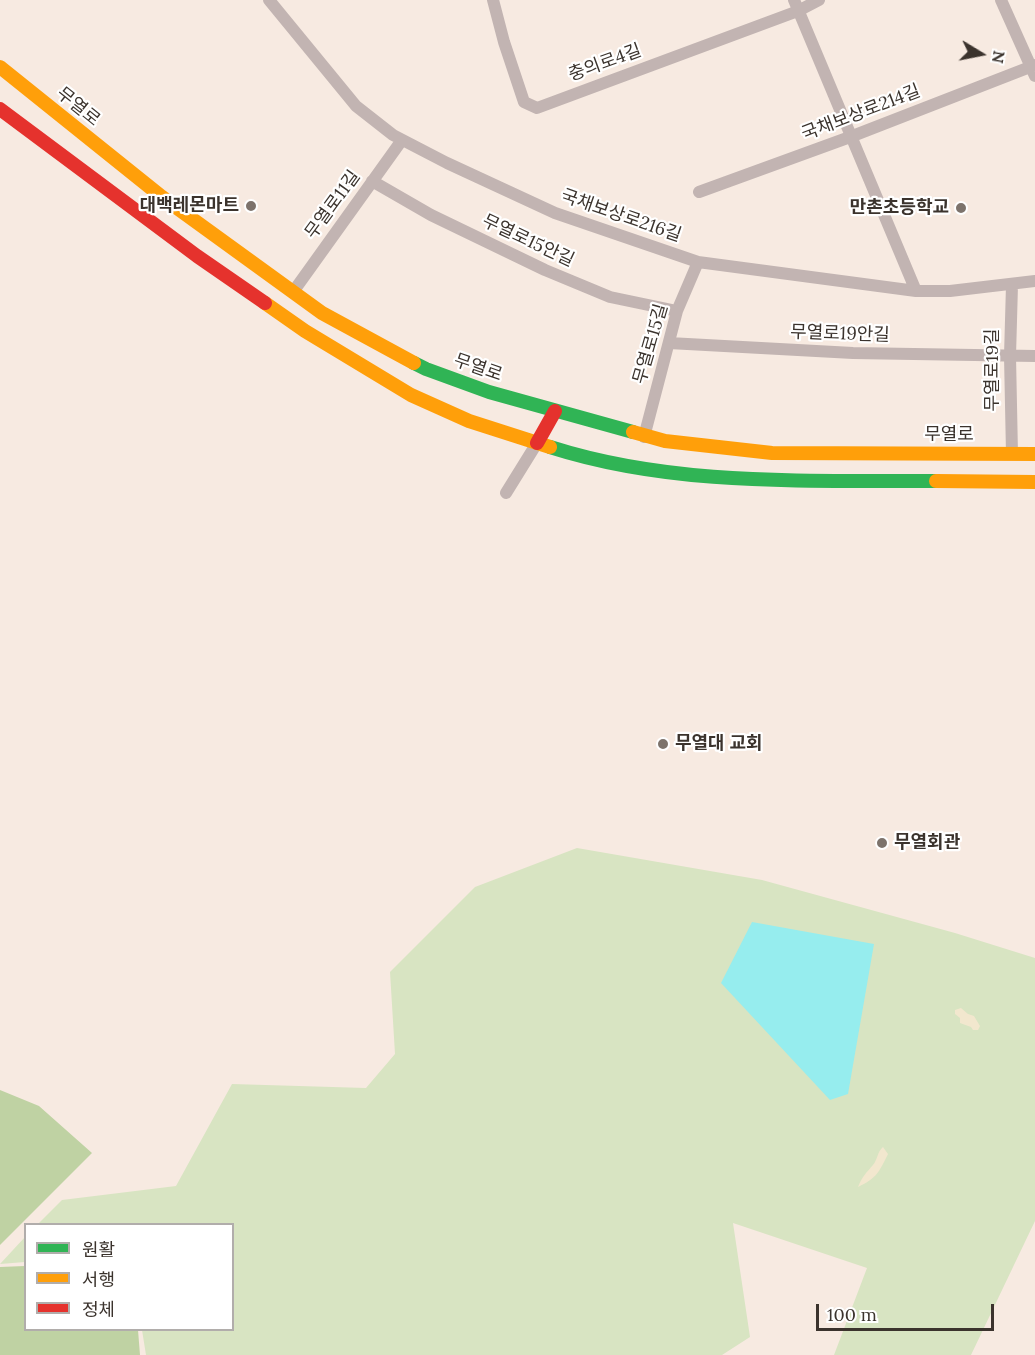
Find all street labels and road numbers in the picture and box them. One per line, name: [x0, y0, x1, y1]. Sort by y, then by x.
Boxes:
street label: 충의로4길: [566, 40, 644, 86]
street label: 국채보상로214길: [799, 80, 923, 146]
street label: 무열로: [52, 83, 104, 131]
street label: 무열로11길: [301, 167, 365, 243]
street label: 국채보상로216길: [558, 185, 684, 247]
street label: 무열로15안길: [479, 210, 577, 272]
street label: 무열로15길: [629, 301, 673, 387]
street label: 무열로19안길: [790, 321, 890, 347]
street label: 무열로19길: [982, 328, 1004, 412]
street label: 무열로: [451, 350, 505, 386]
street label: 무열로: [924, 424, 974, 446]

